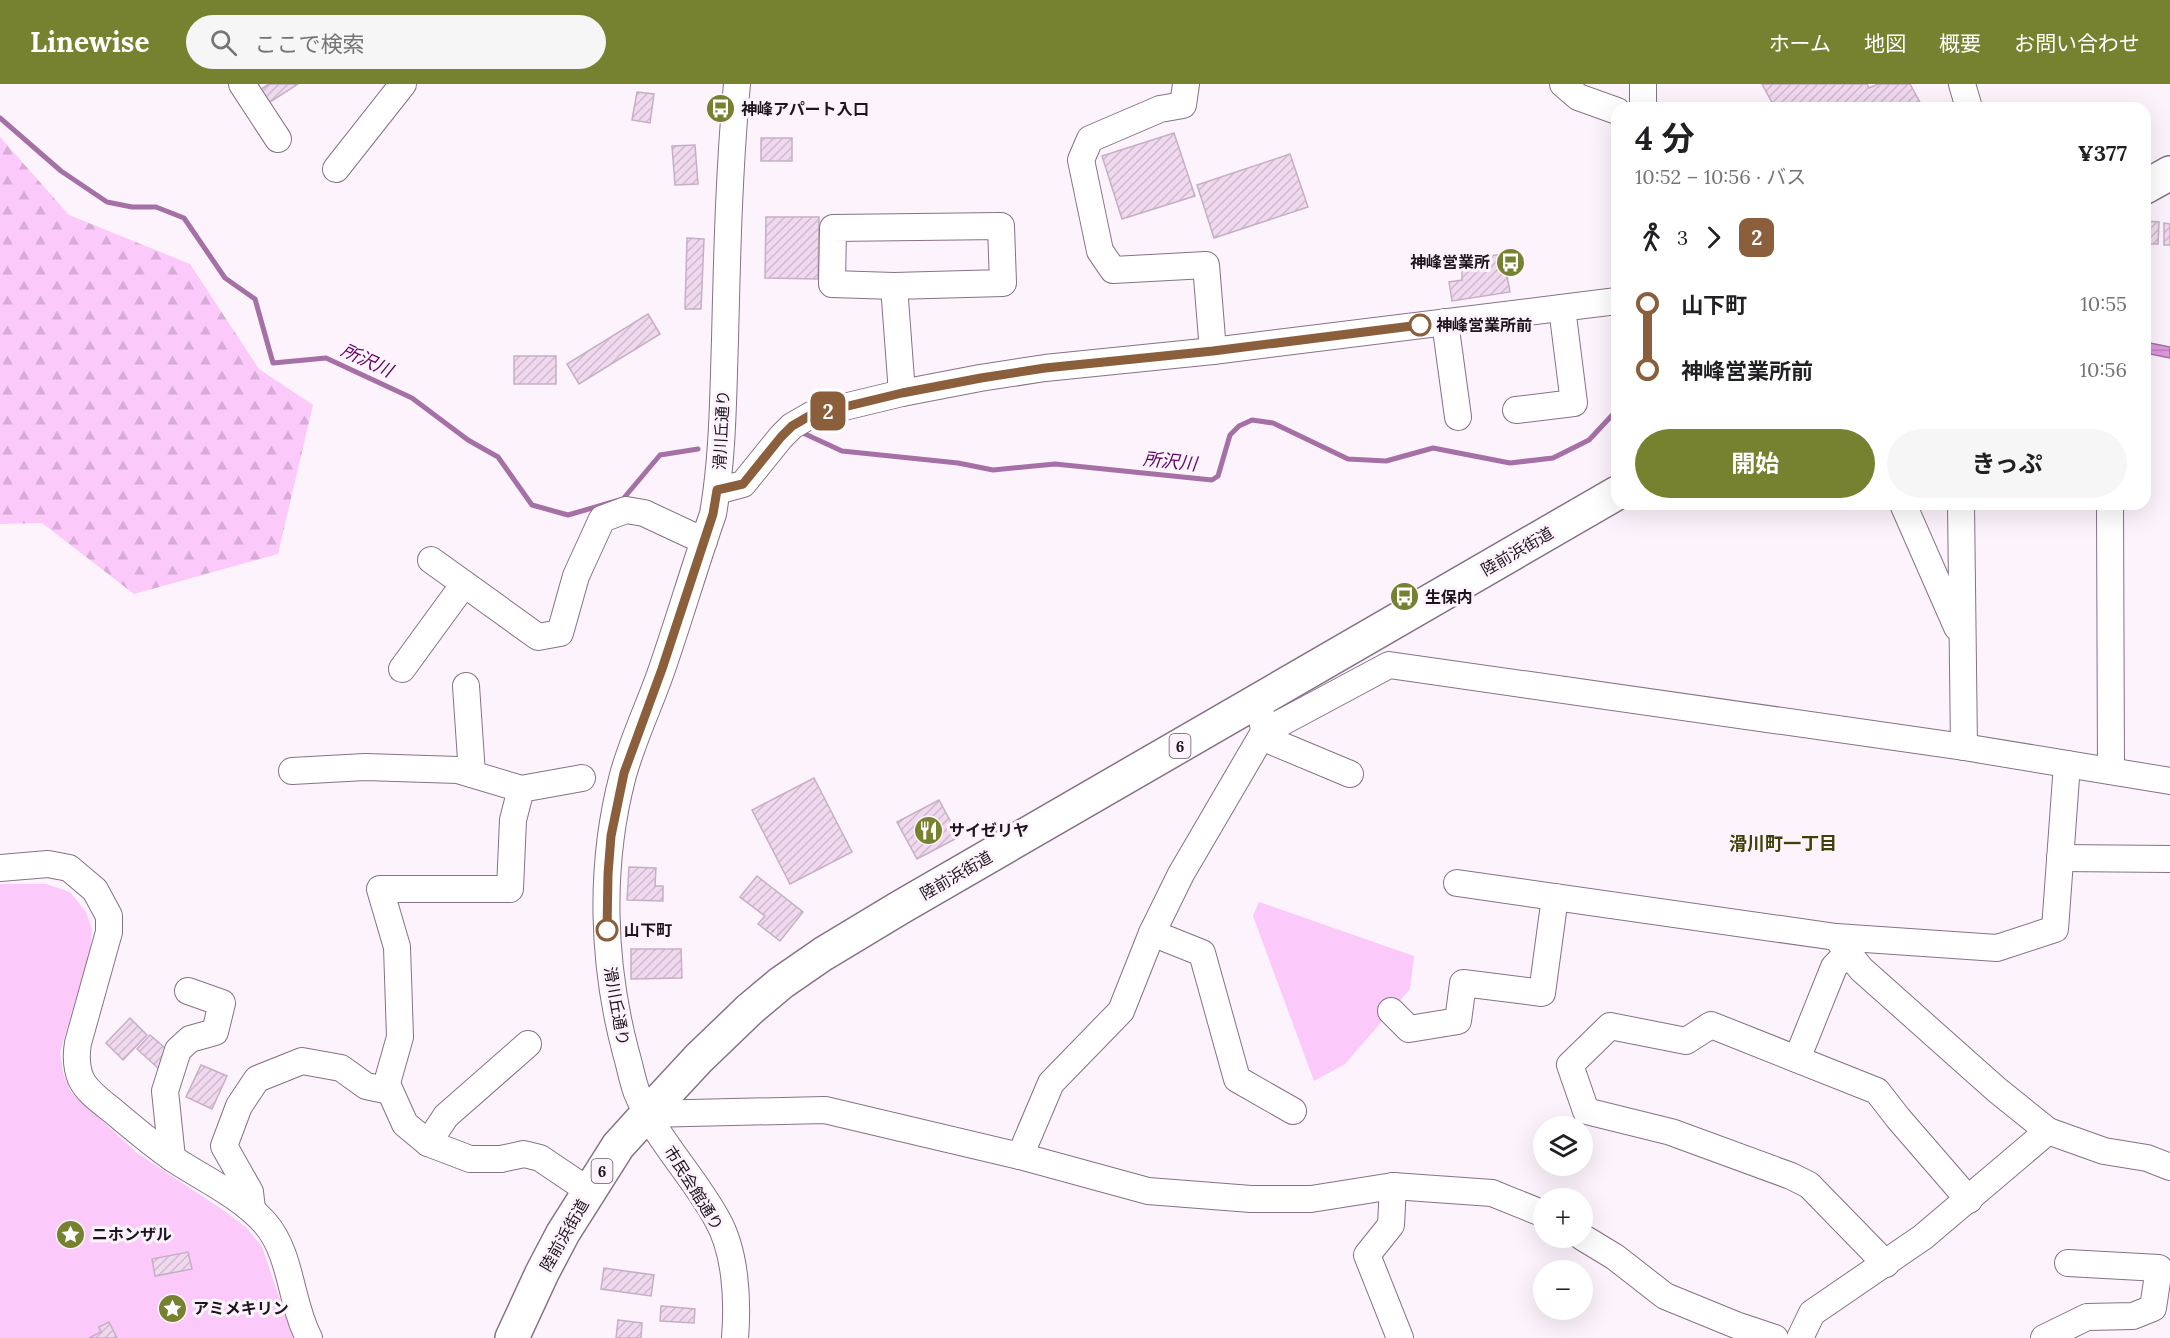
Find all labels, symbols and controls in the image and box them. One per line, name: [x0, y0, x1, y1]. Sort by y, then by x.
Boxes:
search box: [186, 15, 606, 69]
text: Linewise: [30, 24, 150, 60]
icon: search: [207, 26, 240, 59]
text: ここで検索: [255, 30, 365, 58]
text: ホーム: [1769, 30, 1831, 57]
text: 地図: [1864, 30, 1906, 57]
text: 概要: [1939, 30, 1981, 57]
text: お問い合わせ: [2014, 30, 2140, 57]
bus stop icon: 神峰アパート入口: [704, 93, 736, 125]
place label: 神峰アパート入口: [741, 99, 869, 119]
text: 4 分: [1635, 117, 1695, 159]
text: ¥377: [2078, 139, 2127, 167]
text: 10:52 – 10:56 · バス: [1635, 164, 1806, 189]
icon: walk: [1635, 221, 1668, 254]
icon: forward: [1697, 221, 1730, 254]
text: 2: [1751, 224, 1762, 251]
text: 3: [1677, 225, 1688, 250]
bus stop icon: 神峰営業所: [1495, 246, 1527, 278]
place label: 神峰営業所: [1410, 252, 1490, 272]
text: 山下町: [1681, 291, 1747, 319]
text: 10:55: [2081, 291, 2127, 316]
marker: 神峰営業所前: [1409, 314, 1431, 336]
place label: 神峰営業所前: [1436, 315, 1532, 335]
water label: 所沢川: [338, 338, 398, 383]
text: 神峰営業所前: [1681, 357, 1813, 385]
text: 10:56: [2080, 357, 2127, 382]
street label: 滑川丘通り: [709, 390, 733, 470]
line badge: 2: [808, 392, 848, 430]
text: 2: [822, 398, 834, 425]
button: 開始: [1635, 429, 1875, 498]
button: きっぷ: [1887, 429, 2127, 498]
water label: 所沢川: [1142, 447, 1200, 475]
street label: 陸前浜街道: [1477, 522, 1557, 580]
bus stop icon: 生保内: [1388, 581, 1420, 613]
place label: 生保内: [1425, 587, 1473, 607]
road number: 6: [1170, 734, 1190, 758]
restaurant icon: サイゼリヤ: [912, 814, 944, 846]
place label: サイゼリヤ: [949, 820, 1029, 840]
district label: 滑川町一丁目: [1729, 832, 1837, 855]
street label: 陸前浜街道: [916, 846, 996, 904]
marker: 山下町: [596, 919, 618, 941]
place label: 山下町: [624, 920, 672, 940]
street label: 滑川丘通り: [600, 965, 634, 1047]
map controls: [1533, 1116, 1593, 1320]
button: layers: [1533, 1116, 1593, 1176]
street label: 市民会館通り: [660, 1142, 728, 1234]
road number: 6: [592, 1159, 612, 1183]
button: +: [1533, 1188, 1593, 1248]
street label: 陸前浜街道: [535, 1195, 593, 1275]
place icon: ニホンザル: [55, 1218, 87, 1250]
place label: ニホンザル: [92, 1224, 172, 1244]
button: −: [1533, 1260, 1593, 1320]
place icon: アミメキリン: [156, 1292, 188, 1324]
place label: アミメキリン: [193, 1298, 289, 1318]

